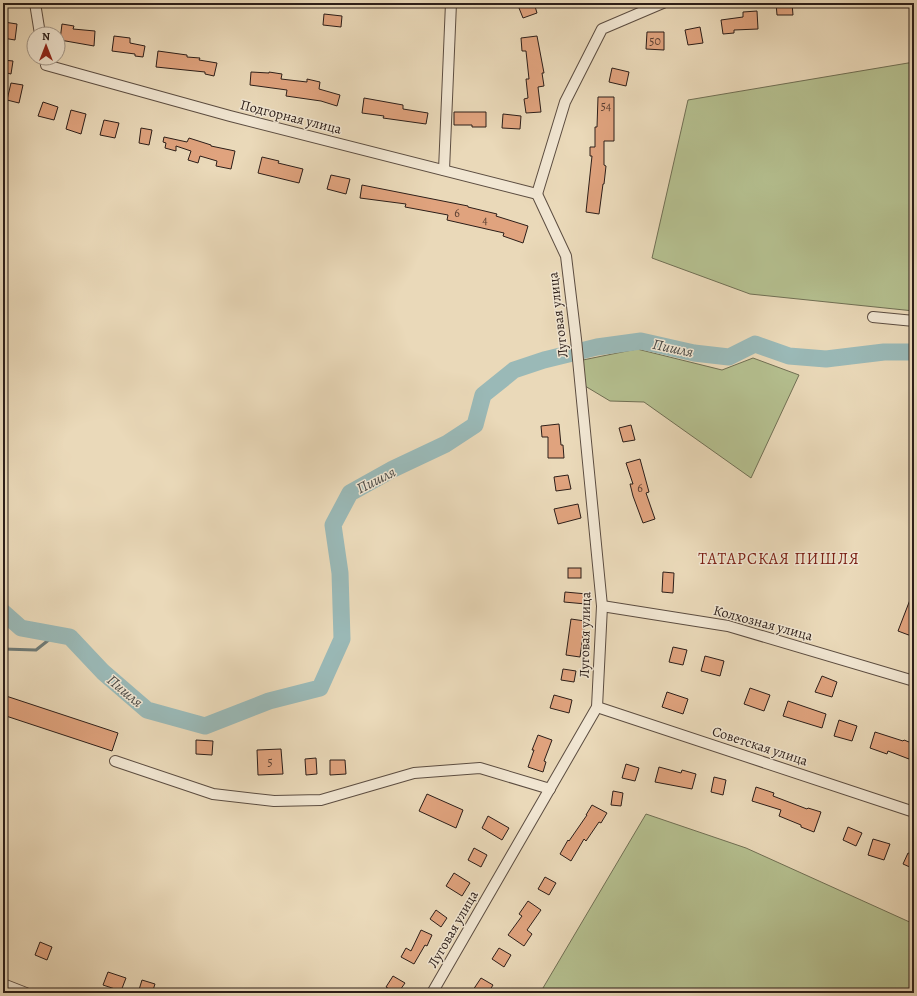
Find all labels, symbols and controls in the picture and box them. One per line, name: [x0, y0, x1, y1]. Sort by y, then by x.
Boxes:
north arrow: [26, 26, 66, 66]
text: N: [42, 29, 50, 44]
house number: 50: [649, 33, 661, 49]
street label: Подгорная улица: [238, 95, 344, 139]
house number: 54: [601, 98, 612, 114]
house number: 6: [454, 205, 460, 221]
house number: 4: [482, 212, 488, 228]
street label: Луговая улица: [543, 270, 573, 359]
water label: Пишля: [651, 334, 696, 362]
water label: Пишля: [353, 462, 399, 498]
house number: 6: [637, 480, 643, 496]
district label: ТАТАРСКАЯ ПИШЛЯ: [698, 548, 860, 570]
street label: Луговая улица: [575, 591, 595, 678]
street label: Колхозная улица: [711, 601, 815, 646]
water label: Пишля: [103, 670, 147, 712]
street label: Советская улица: [710, 722, 811, 771]
house number: 5: [267, 754, 273, 770]
street label: Луговая улица: [423, 886, 483, 971]

